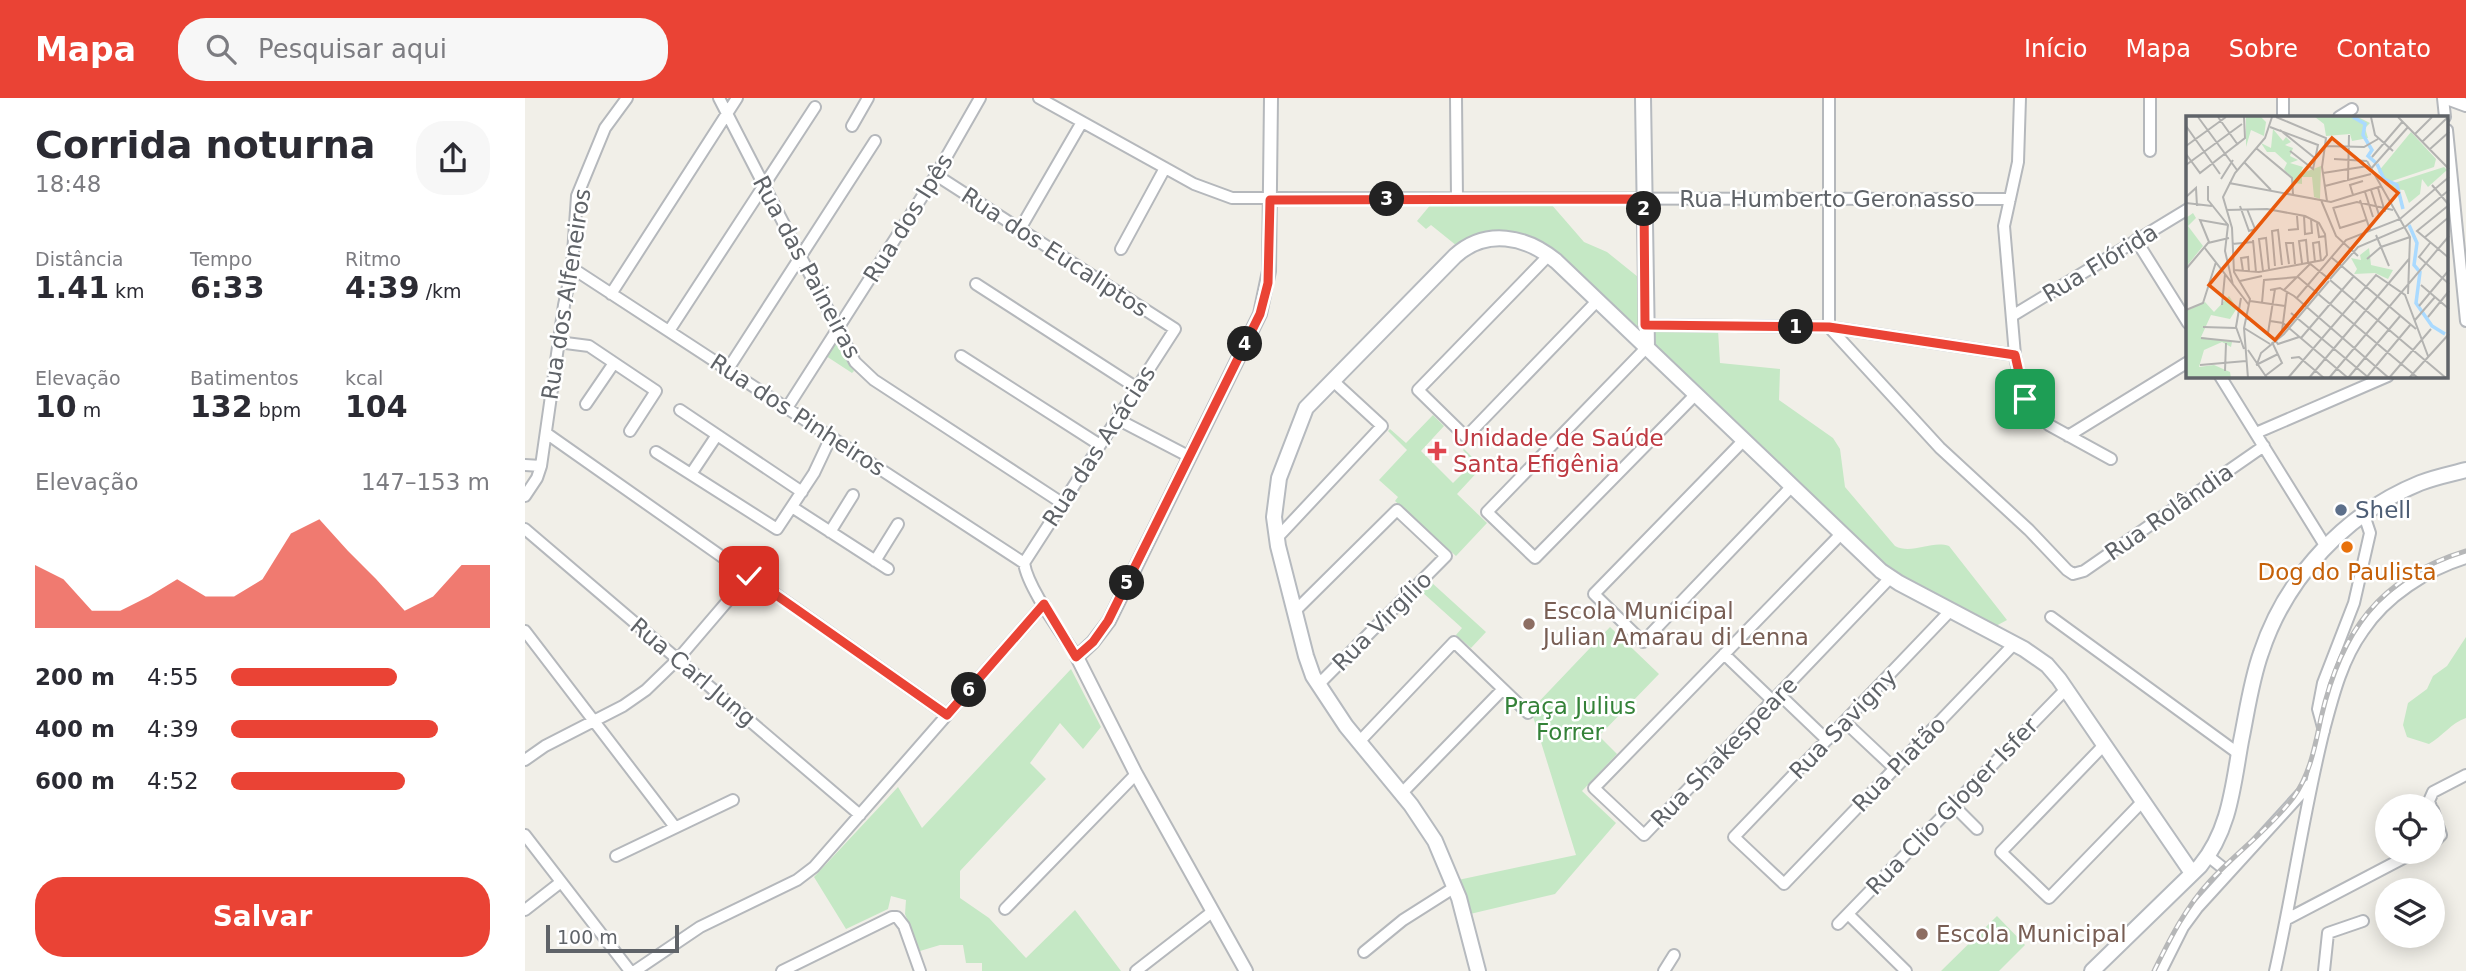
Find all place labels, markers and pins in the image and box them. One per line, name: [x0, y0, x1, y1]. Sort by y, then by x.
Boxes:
pin: 3: [1369, 182, 1405, 217]
pin: 2: [1627, 192, 1661, 226]
pin: 1: [1779, 310, 1813, 344]
pin: 4: [1227, 327, 1263, 362]
pin: [1995, 369, 2055, 429]
place label: Unidade de Saúde Santa Efigênia: [1453, 425, 1664, 477]
marker: Unidade de Saúde Santa Efigênia: [1427, 441, 1447, 461]
place label: Shell: [2355, 497, 2411, 523]
marker: Shell: [2333, 502, 2349, 518]
marker: Dog do Paulista: [2339, 539, 2355, 555]
pin: [719, 546, 779, 606]
place label: Dog do Paulista: [2257, 559, 2437, 585]
pin: 5: [1109, 566, 1145, 601]
place label: Escola Municipal Julian Amarau di Lenna: [1541, 598, 1809, 650]
marker: Escola Municipal Julian Amarau di Lenna: [1521, 616, 1537, 632]
pin: 6: [951, 672, 987, 708]
place label: Escola Municipal: [1936, 921, 2127, 947]
marker: Escola Municipal: [1914, 926, 1930, 942]

